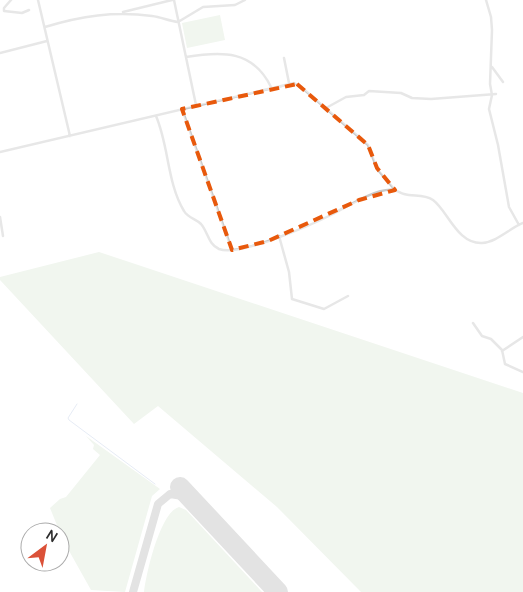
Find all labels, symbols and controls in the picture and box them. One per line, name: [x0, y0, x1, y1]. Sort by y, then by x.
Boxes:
north arrow: [20, 522, 70, 572]
text: N: [43, 525, 61, 546]

